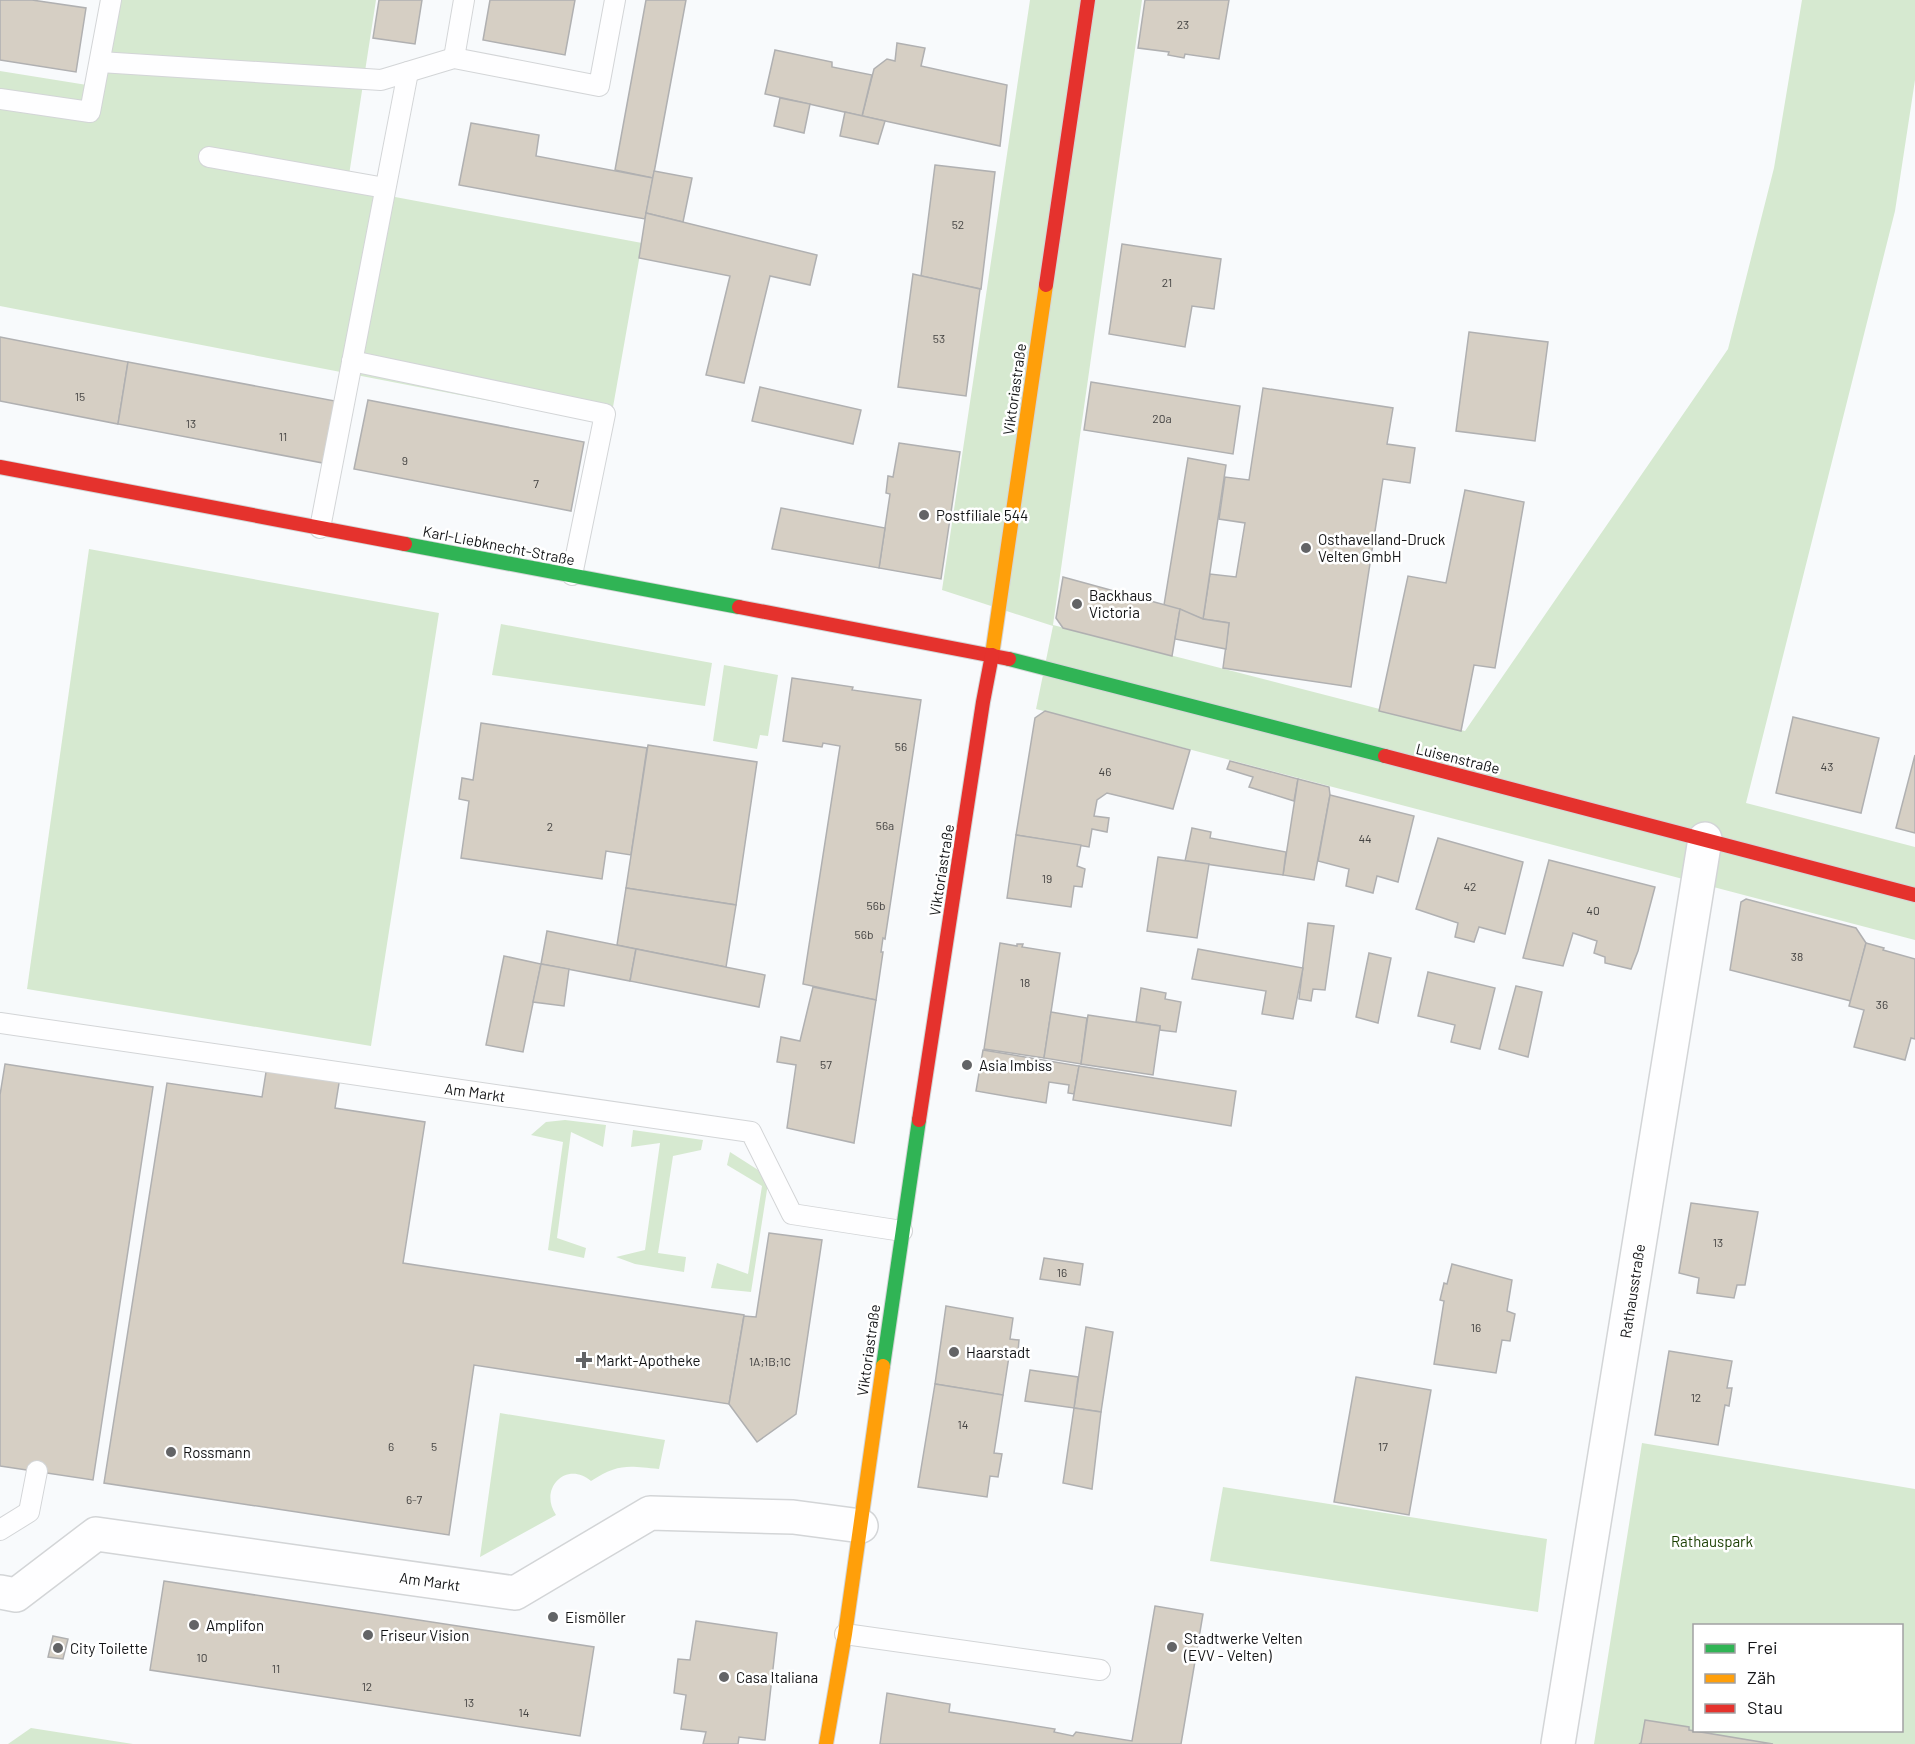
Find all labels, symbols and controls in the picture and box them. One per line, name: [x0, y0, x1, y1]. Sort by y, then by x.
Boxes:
house number: 23: [1177, 17, 1189, 31]
house number: 52: [952, 217, 964, 231]
house number: 21: [1162, 275, 1172, 289]
house number: 53: [933, 331, 945, 345]
street label: Viktoriastraße: [999, 342, 1029, 436]
house number: 15: [75, 389, 85, 403]
house number: 20a: [1152, 411, 1172, 425]
house number: 13: [186, 416, 196, 430]
house number: 11: [279, 429, 287, 443]
house number: 9: [402, 453, 408, 467]
house number: 7: [533, 476, 539, 490]
place label: Postfiliale 544: [936, 506, 1028, 524]
marker: Postfiliale 544: [917, 508, 931, 522]
street label: Karl-Liebknecht-Straße: [422, 521, 576, 569]
place label: Osthavelland-Druck Velten GmbH: [1318, 530, 1446, 565]
marker: Osthavelland-Druck Velten GmbH: [1299, 541, 1313, 555]
place label: Backhaus Victoria: [1089, 586, 1152, 621]
marker: Backhaus Victoria: [1070, 597, 1084, 611]
house number: 56: [895, 739, 907, 753]
street label: Luisenstraße: [1414, 739, 1502, 777]
house number: 43: [1821, 759, 1833, 773]
house number: 46: [1099, 764, 1111, 778]
house number: 56a: [876, 818, 894, 832]
house number: 2: [547, 819, 553, 833]
street label: Viktoriastraße: [925, 823, 957, 917]
house number: 44: [1358, 831, 1372, 845]
house number: 19: [1042, 871, 1052, 885]
house number: 42: [1463, 879, 1477, 893]
house number: 56b: [867, 898, 885, 912]
house number: 40: [1586, 903, 1600, 917]
house number: 56b: [855, 927, 873, 941]
house number: 38: [1791, 949, 1803, 963]
house number: 18: [1020, 975, 1030, 989]
house number: 36: [1876, 997, 1888, 1011]
place label: Asia Imbiss: [979, 1056, 1052, 1074]
house number: 57: [820, 1057, 832, 1071]
marker: Asia Imbiss: [960, 1058, 974, 1072]
street label: Am Markt: [443, 1079, 507, 1105]
house number: 13: [1713, 1235, 1723, 1249]
street label: Rathausstraße: [1616, 1243, 1648, 1339]
house number: 16: [1057, 1265, 1067, 1279]
street label: Viktoriastraße: [853, 1303, 883, 1397]
house number: 16: [1471, 1320, 1481, 1334]
place label: Haarstadt: [966, 1343, 1031, 1361]
marker: Haarstadt: [947, 1345, 961, 1359]
place label: Markt-Apotheke: [596, 1351, 701, 1369]
marker: Markt-Apotheke: [577, 1353, 591, 1367]
house number: 1A;1B;1C: [749, 1354, 791, 1368]
house number: 12: [1691, 1390, 1701, 1404]
house number: 14: [958, 1417, 968, 1431]
house number: 6: [388, 1439, 394, 1453]
house number: 5: [431, 1439, 437, 1453]
house number: 17: [1378, 1439, 1388, 1453]
place label: Rossmann: [183, 1443, 251, 1461]
marker: Rossmann: [164, 1445, 178, 1459]
house number: 6-7: [406, 1492, 422, 1506]
park label: Rathauspark: [1671, 1532, 1754, 1550]
street label: Am Markt: [398, 1568, 462, 1594]
place label: Eismöller: [565, 1608, 626, 1626]
marker: Eismöller: [546, 1610, 560, 1624]
place label: Amplifon: [206, 1616, 264, 1634]
marker: Amplifon: [187, 1618, 201, 1632]
legend: [1693, 1624, 1903, 1732]
place label: Friseur Vision: [380, 1626, 469, 1644]
marker: Friseur Vision: [361, 1628, 375, 1642]
place label: Stadtwerke Velten (EVV - Velten): [1183, 1629, 1303, 1664]
text: Frei: [1747, 1636, 1778, 1658]
place label: City Toilette: [70, 1639, 148, 1657]
marker: Stadtwerke Velten (EVV - Velten): [1165, 1640, 1179, 1654]
marker: City Toilette: [51, 1641, 65, 1655]
house number: 10: [197, 1650, 207, 1664]
house number: 11: [272, 1661, 280, 1675]
text: Zäh: [1747, 1666, 1776, 1688]
place label: Casa Italiana: [736, 1668, 818, 1686]
marker: Casa Italiana: [717, 1670, 731, 1684]
house number: 12: [362, 1679, 372, 1693]
house number: 13: [464, 1695, 474, 1709]
text: Stau: [1747, 1696, 1783, 1718]
house number: 14: [519, 1705, 529, 1719]

